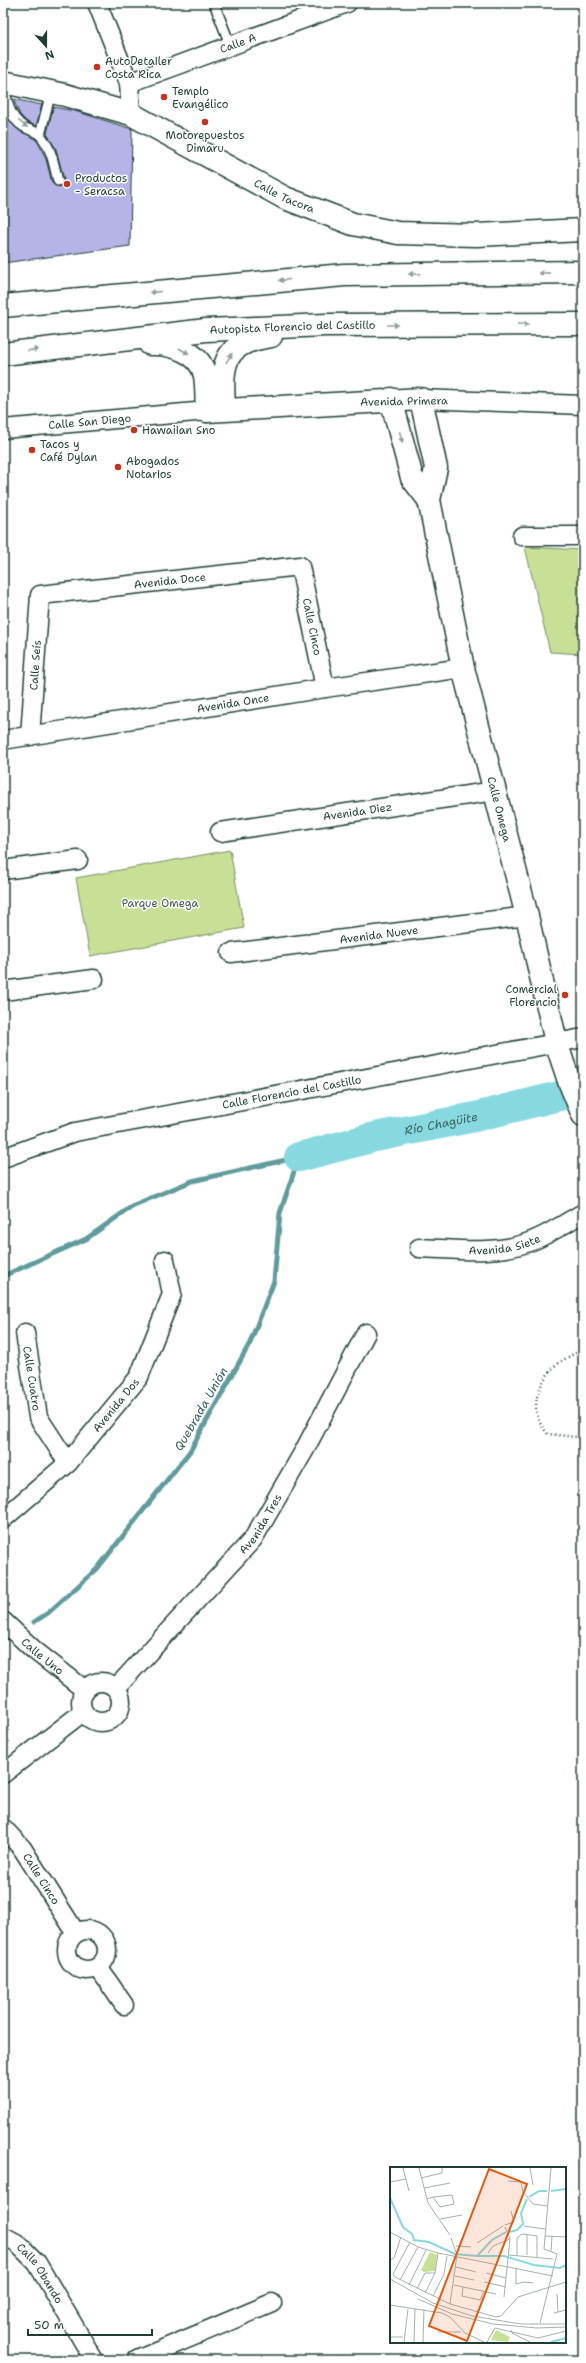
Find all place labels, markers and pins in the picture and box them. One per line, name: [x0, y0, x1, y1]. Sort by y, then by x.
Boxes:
place label: AutoDetailer Costa Rica: [105, 54, 172, 82]
marker: AutoDetailer Costa Rica: [92, 62, 102, 72]
place label: Templo Evangélico: [172, 84, 229, 112]
marker: Templo Evangélico: [159, 92, 169, 102]
marker: Motorepuestos Dimaru: [200, 117, 210, 127]
place label: Motorepuestos Dimaru: [166, 128, 245, 156]
place label: Productos - Seracsa: [75, 171, 127, 199]
marker: Productos - Seracsa: [62, 179, 72, 189]
place label: Hawaiian Sno: [142, 423, 216, 438]
marker: Hawaiian Sno: [129, 425, 139, 435]
place label: Tacos y Café Dylan: [40, 437, 98, 465]
marker: Tacos y Café Dylan: [27, 445, 37, 455]
place label: Abogados Notarios: [126, 454, 179, 482]
marker: Abogados Notarios: [113, 462, 123, 472]
place label: Comercial Florencio: [506, 982, 558, 1010]
marker: Comercial Florencio: [560, 990, 570, 1000]

